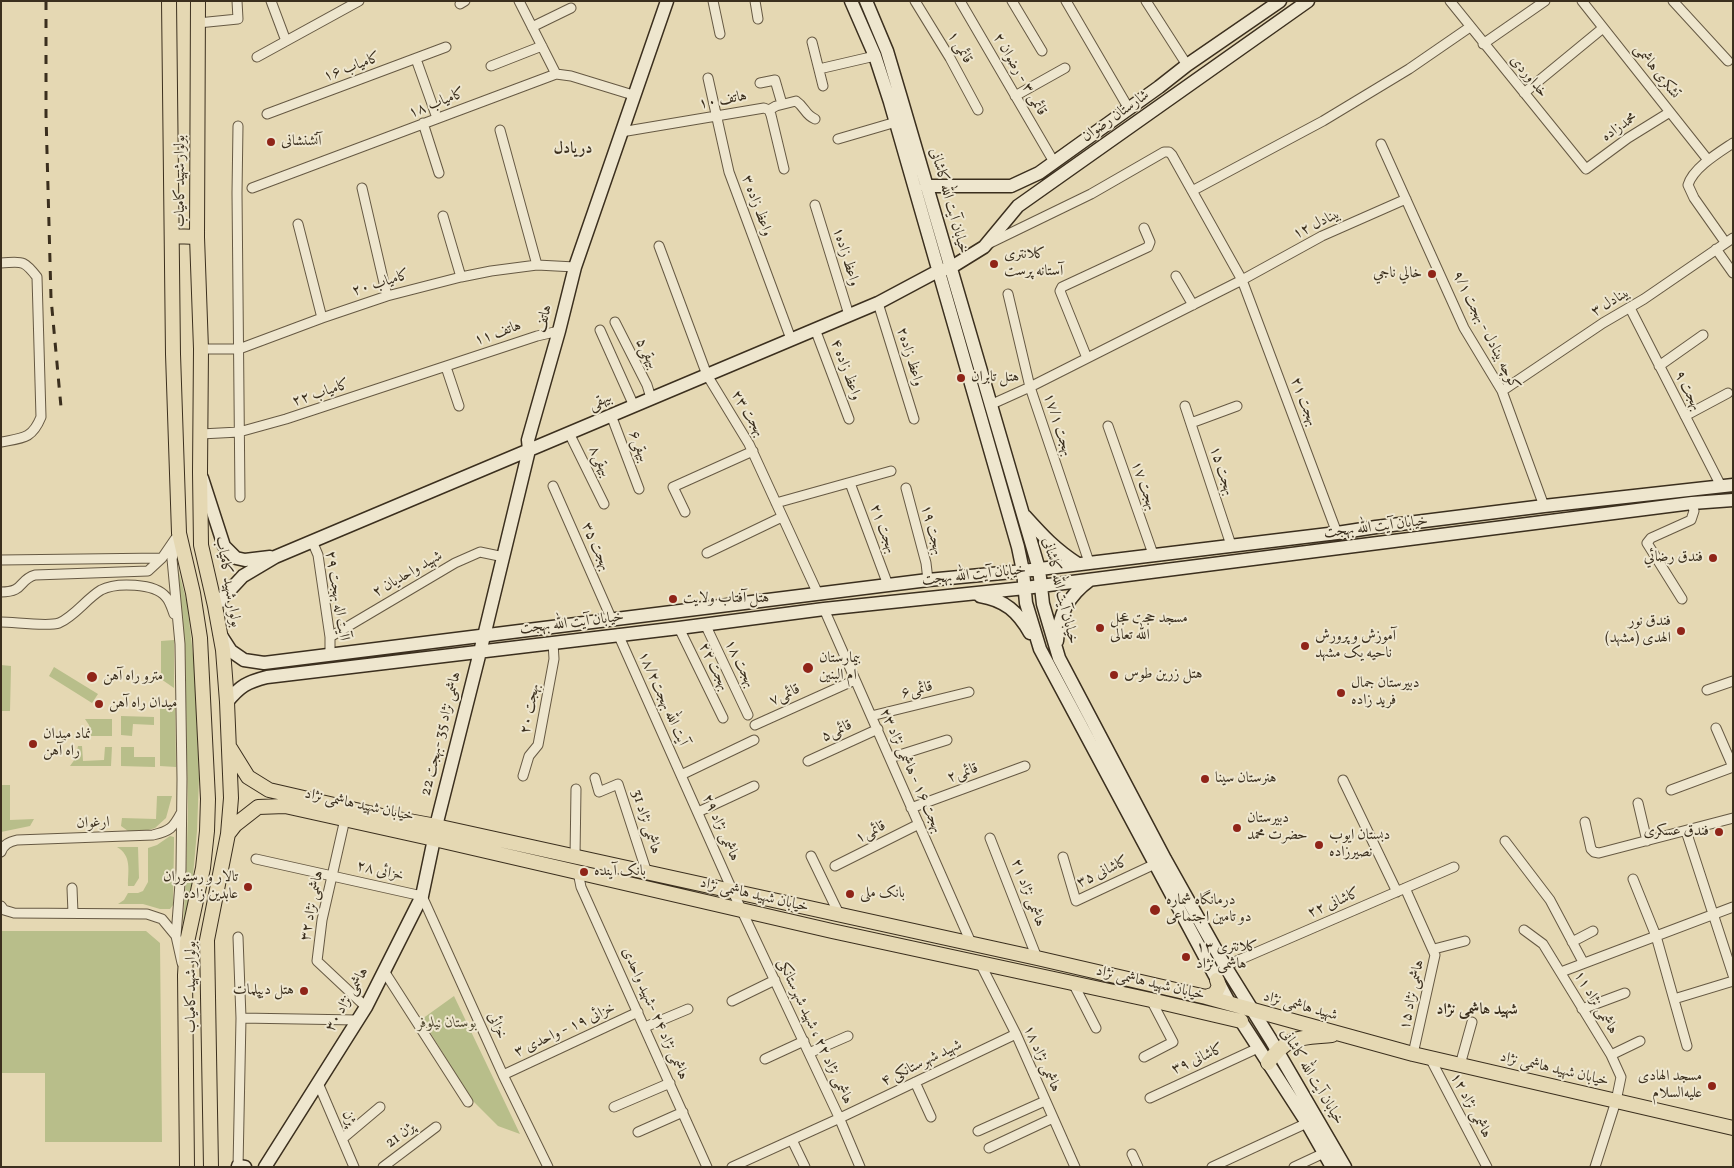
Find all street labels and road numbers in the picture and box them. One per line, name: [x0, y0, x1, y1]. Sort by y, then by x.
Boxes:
street label: قائمی ۱: [942, 28, 976, 68]
street label: قائمی ۳ - رضوان ۲: [988, 30, 1050, 120]
street label: تشکری هاشمی: [1629, 41, 1683, 103]
street label: کامیاب ۱۶: [321, 49, 383, 87]
street label: خداوردی: [1505, 52, 1551, 102]
street label: کامیاب ۱۸: [406, 85, 468, 123]
street label: شارستان رضوان: [1079, 87, 1153, 147]
street label: هاتف ۱۰: [697, 88, 749, 114]
street label: محمدزاده: [1599, 109, 1641, 147]
street label: بولوار شهید کامیاب: [172, 135, 190, 227]
street label: خیابان آیت الله کاشانی: [924, 146, 972, 256]
street label: واعظ زاده ۳: [737, 173, 775, 239]
street label: بینادل ۱۲: [1290, 206, 1344, 244]
street label: واعظ زاده۱: [827, 225, 863, 289]
street label: کامیاب ۲۰: [350, 267, 412, 301]
street label: کوچه بینادل - بهجت ۹/۱: [1447, 268, 1523, 394]
street label: بینادل ۳: [1588, 285, 1634, 321]
street label: هاتف: [533, 303, 557, 335]
street label: هاتف ۱۱: [472, 318, 524, 350]
street label: واعظ زاده۲: [891, 325, 927, 389]
street label: بیهقی۵: [631, 335, 661, 373]
street label: واعظ زاده ۴: [826, 337, 864, 403]
street label: بهجت ۹: [1669, 368, 1705, 414]
street label: بهجت ۲۱: [1285, 375, 1321, 429]
street label: کامیاب ۲۲: [290, 376, 352, 412]
street label: بهجت ۲۳: [726, 388, 768, 440]
street label: بیهقی: [586, 389, 616, 415]
street label: بهجت ۱۷/۱: [1038, 391, 1076, 459]
street label: بیهقی۶: [624, 429, 652, 465]
street label: بیهقی۸: [584, 443, 614, 481]
street label: بهجت ۱۵: [1205, 444, 1237, 498]
street label: بهجت ۱۷: [1126, 459, 1160, 513]
street label: بهجت ۲۱: [865, 502, 899, 556]
street label: بهجت ۱۹: [916, 503, 946, 557]
street label: خیابان آیت الله بهجت: [1323, 513, 1429, 543]
street label: بهجت ۳۵: [576, 520, 614, 574]
street label: بولوار شهید کامیاب: [210, 535, 244, 629]
street label: خیابان آیت الله کاشانی: [1037, 536, 1081, 646]
street label: شهید واحدیان ۲: [370, 548, 446, 602]
street label: اآیت اله بهجت ۲۹: [320, 550, 352, 642]
street label: خیابان آیت الله بهجت: [921, 562, 1027, 590]
street label: خیابان آیت الله بهجت: [519, 609, 625, 639]
street label: بهجت ۱۸: [720, 637, 758, 691]
street label: بهجت ۲۲: [694, 640, 732, 694]
street label: آیت الله بهجت۱۸/۲: [633, 649, 691, 749]
street label: هاشمی نژاد 35 -بهجت 22: [418, 670, 466, 798]
street label: قائمی۶: [899, 678, 935, 704]
street label: قائمی۷: [767, 681, 803, 711]
street label: بهجت ۲۰: [517, 682, 545, 736]
street label: بهجت ۱۶ - هاشمی نژاد ۲۳: [874, 706, 946, 836]
street label: قائمی۵: [819, 717, 855, 747]
street label: قائمی۲: [945, 760, 981, 788]
street label: خیابان شهید هاشمی نژاد: [303, 786, 415, 826]
street label: هاشمی نژاد 31: [626, 787, 664, 857]
street label: هاشمی نژاد ۲۹: [697, 792, 743, 864]
street label: ارغوان: [76, 814, 110, 834]
street label: قائمی۱: [853, 818, 889, 848]
street label: کاشانی ۳۵: [1074, 853, 1132, 893]
street label: هاشمی نژاد ۲۱: [1006, 857, 1048, 929]
street label: خزائی ۲۸: [355, 858, 405, 886]
street label: هاشمی نژاد ۳۲: [297, 869, 329, 943]
street label: خیابان شهید هاشمی نژاد: [698, 875, 810, 917]
street label: کاشانی ۲۲: [1305, 885, 1363, 923]
street label: بولوار شهید کامیاب: [183, 941, 201, 1033]
street label: هاشمی نژاد ۲۴ -شهید واحدی: [617, 945, 691, 1083]
street label: هاشمی نژاد ۲۲ ، شهید شهرستانکی: [772, 956, 856, 1108]
street label: هاشمی نژاد ۱۵: [1397, 958, 1429, 1032]
street label: خیابان شهید هاشمی نژاد: [1094, 963, 1206, 1005]
street label: هاشمی نژاد ۳۰: [322, 965, 374, 1035]
street label: هاشمی نژاد ۱۱: [1569, 968, 1621, 1038]
street label: شهید هاشمی نژاد: [1261, 988, 1339, 1026]
street label: خزائی ۱۹ - واحدی ۳: [512, 1000, 618, 1062]
street label: خزائی: [482, 1010, 510, 1042]
street label: هاشمی نژاد ۱۸: [1018, 1023, 1064, 1095]
street label: خیابان آیت الله کاشانی: [1275, 1026, 1347, 1128]
street label: شهید شهرستانکی ۴: [879, 1037, 965, 1091]
street label: کاشانی ۳۹: [1169, 1041, 1227, 1079]
street label: خیابان شهید هاشمی نژاد: [1498, 1049, 1610, 1091]
street label: هاشمی نژاد ۱۲: [1445, 1070, 1495, 1142]
street label: پژن: [337, 1108, 359, 1130]
street label: پژن 21: [383, 1119, 419, 1153]

